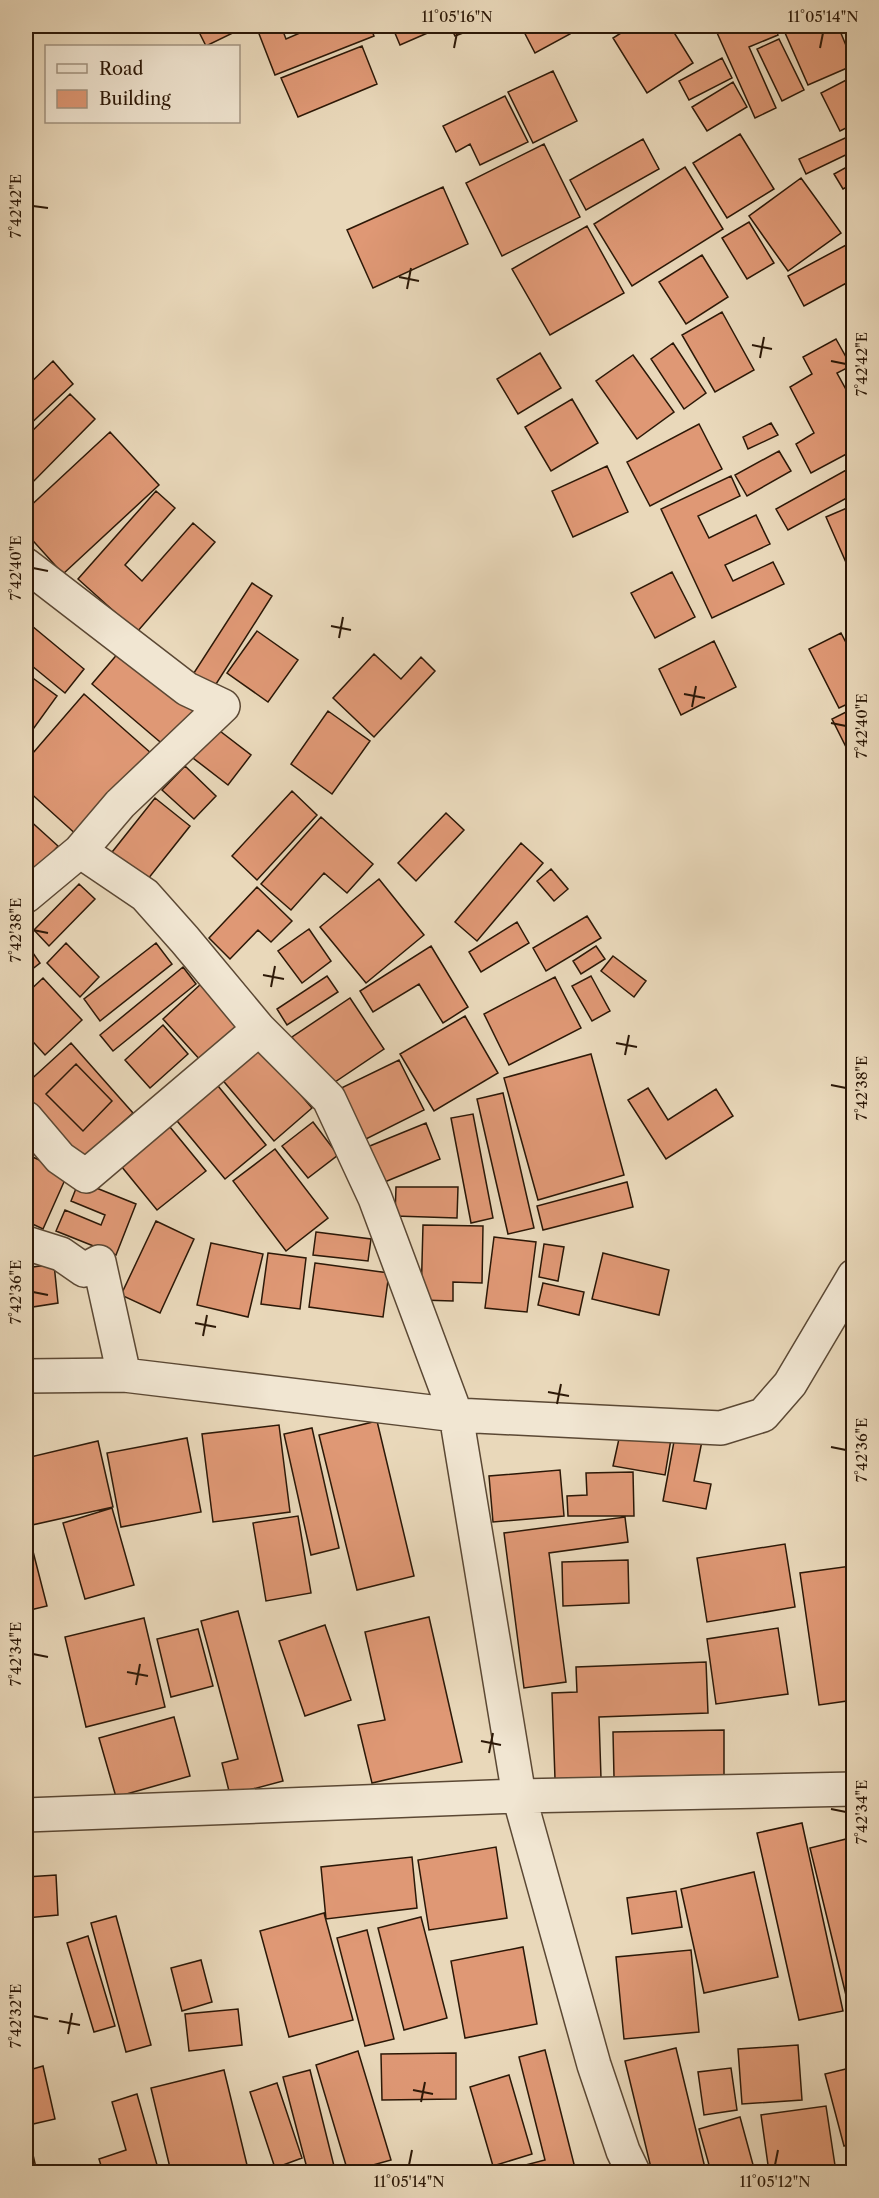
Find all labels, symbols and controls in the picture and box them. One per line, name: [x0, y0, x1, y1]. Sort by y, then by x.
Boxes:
text: 11°05'16"N: [421, 7, 493, 26]
text: 11°05'14"N: [787, 7, 859, 26]
legend: [45, 45, 240, 123]
text: Road: [99, 58, 144, 80]
text: Building: [99, 88, 171, 110]
text: 7°42'42"E: [6, 174, 25, 238]
text: 7°42'42"E: [852, 332, 871, 396]
text: 7°42'40"E: [6, 535, 25, 601]
text: 7°42'40"E: [852, 693, 871, 759]
text: 7°42'38"E: [6, 898, 25, 962]
text: 7°42'38"E: [852, 1056, 871, 1120]
text: 7°42'36"E: [6, 1260, 25, 1324]
text: 7°42'36"E: [852, 1418, 871, 1482]
text: 7°42'34"E: [6, 1622, 25, 1686]
text: 7°42'34"E: [852, 1780, 871, 1844]
text: 7°42'32"E: [6, 1984, 25, 2048]
text: 11°05'14"N: [373, 2172, 445, 2191]
text: 11°05'12"N: [739, 2172, 811, 2191]

